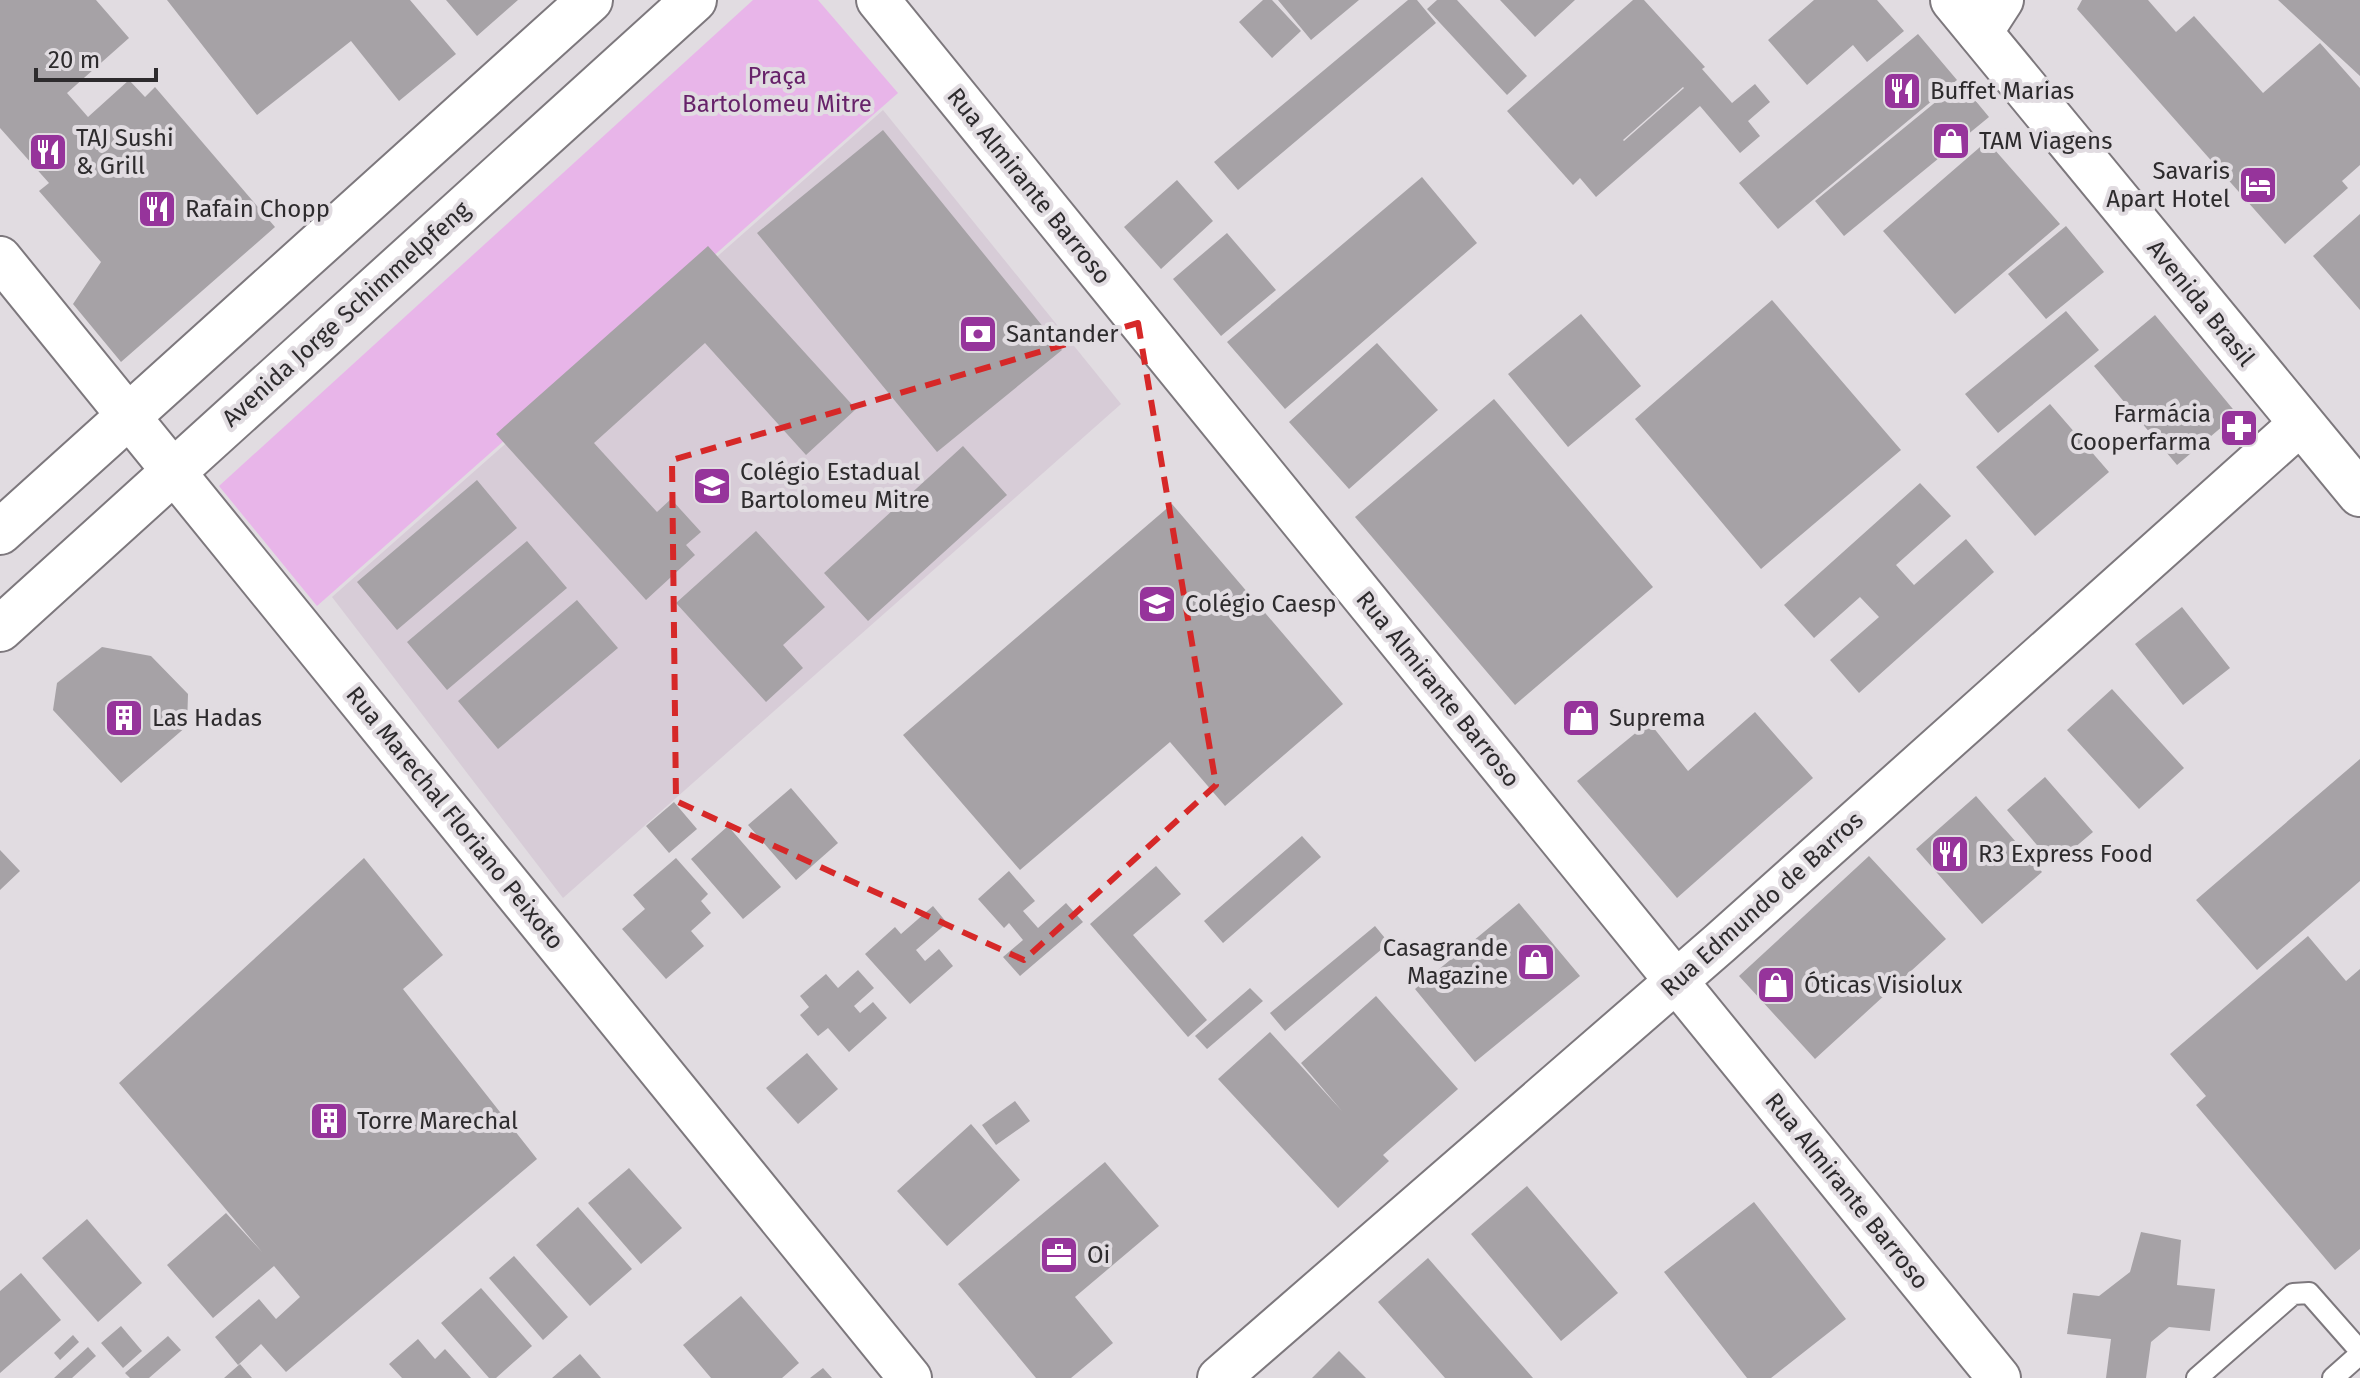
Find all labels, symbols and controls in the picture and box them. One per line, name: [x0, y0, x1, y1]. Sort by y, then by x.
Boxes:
scale bar: [36, 32, 156, 82]
text: 20 m: [48, 46, 100, 74]
park label: Praça Bartolomeu Mitre: [682, 62, 872, 118]
restaurant icon: Buffet Marias: [1881, 70, 1923, 112]
place label: Buffet Marias: [1930, 77, 2074, 105]
street label: Rua Almirante Barroso: [941, 82, 1117, 290]
shop icon: TAM Viagens: [1930, 120, 1972, 162]
place label: TAJ Sushi & Grill: [76, 124, 174, 180]
place label: TAM Viagens: [1979, 127, 2112, 155]
restaurant icon: TAJ Sushi & Grill: [27, 131, 69, 173]
place label: Savaris Apart Hotel: [2106, 157, 2230, 213]
hotel icon: Savaris Apart Hotel: [2237, 164, 2279, 206]
restaurant icon: Rafain Chopp: [136, 188, 178, 230]
place label: Rafain Chopp: [185, 195, 330, 223]
street label: Avenida Jorge Schimmelpfeng: [217, 195, 476, 433]
street label: Avenida Brasil: [2142, 234, 2260, 372]
bank icon: Santander: [957, 313, 999, 355]
place label: Santander: [1006, 320, 1119, 348]
place label: Farmácia Cooperfarma: [2070, 400, 2211, 456]
pharmacy icon: Farmácia Cooperfarma: [2218, 407, 2260, 449]
place label: Colégio Estadual Bartolomeu Mitre: [740, 458, 930, 514]
school or university icon: Colégio Estadual Bartolomeu Mitre: [691, 465, 733, 507]
school or university icon: Colégio Caesp: [1136, 583, 1178, 625]
street label: Rua Almirante Barroso: [1350, 585, 1526, 793]
place label: Colégio Caesp: [1185, 590, 1336, 618]
street label: Rua Marechal Floriano Peixoto: [340, 681, 570, 955]
building icon: Las Hadas: [103, 697, 145, 739]
shop icon: Suprema: [1560, 697, 1602, 739]
place label: Las Hadas: [152, 704, 262, 732]
place label: Suprema: [1609, 704, 1706, 732]
street label: Rua Edmundo de Barros: [1655, 806, 1869, 1002]
restaurant icon: R3 Express Food: [1929, 833, 1971, 875]
place label: R3 Express Food: [1978, 840, 2153, 868]
place label: Casagrande Magazine: [1383, 934, 1508, 990]
shop icon: Casagrande Magazine: [1515, 941, 1557, 983]
shop icon: Óticas Visiolux: [1755, 964, 1797, 1006]
place label: Óticas Visiolux: [1804, 970, 1963, 999]
street label: Rua Almirante Barroso: [1759, 1087, 1935, 1295]
building icon: Torre Marechal: [308, 1100, 350, 1142]
place label: Torre Marechal: [357, 1107, 518, 1135]
office icon: Oi: [1038, 1234, 1080, 1276]
place label: Oi: [1087, 1241, 1110, 1269]

